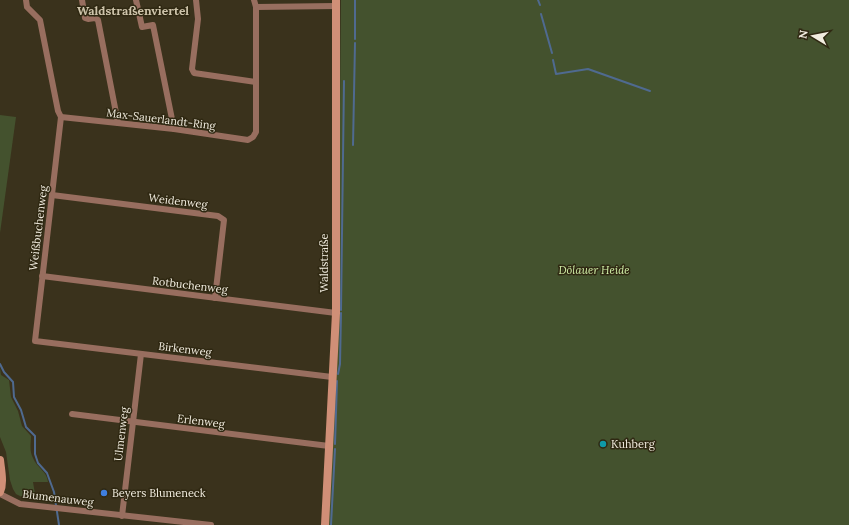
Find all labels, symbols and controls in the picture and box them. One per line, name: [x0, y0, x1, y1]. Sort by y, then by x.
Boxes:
district label: Waldstraßenviertel: [77, 3, 189, 18]
north arrow: [793, 16, 833, 56]
text: N: [796, 28, 811, 40]
street label: Max-Sauerlandt-Ring: [106, 105, 217, 133]
street label: Weißbuchenweg: [26, 184, 50, 271]
street label: Weidenweg: [148, 190, 209, 212]
street label: Waldstraße: [317, 234, 331, 292]
park label: Dölauer Heide: [558, 263, 630, 277]
street label: Rotbuchenweg: [151, 273, 230, 297]
street label: Birkenweg: [158, 339, 213, 359]
street label: Ulmenweg: [111, 405, 131, 462]
street label: Erlenweg: [176, 411, 226, 431]
place label: Kuhberg: [611, 437, 656, 451]
marker: Kuhberg: [598, 439, 608, 449]
place label: Beyers Blumeneck: [112, 486, 206, 500]
street label: Blumenauweg: [22, 487, 95, 509]
marker: Beyers Blumeneck: [99, 488, 109, 498]

